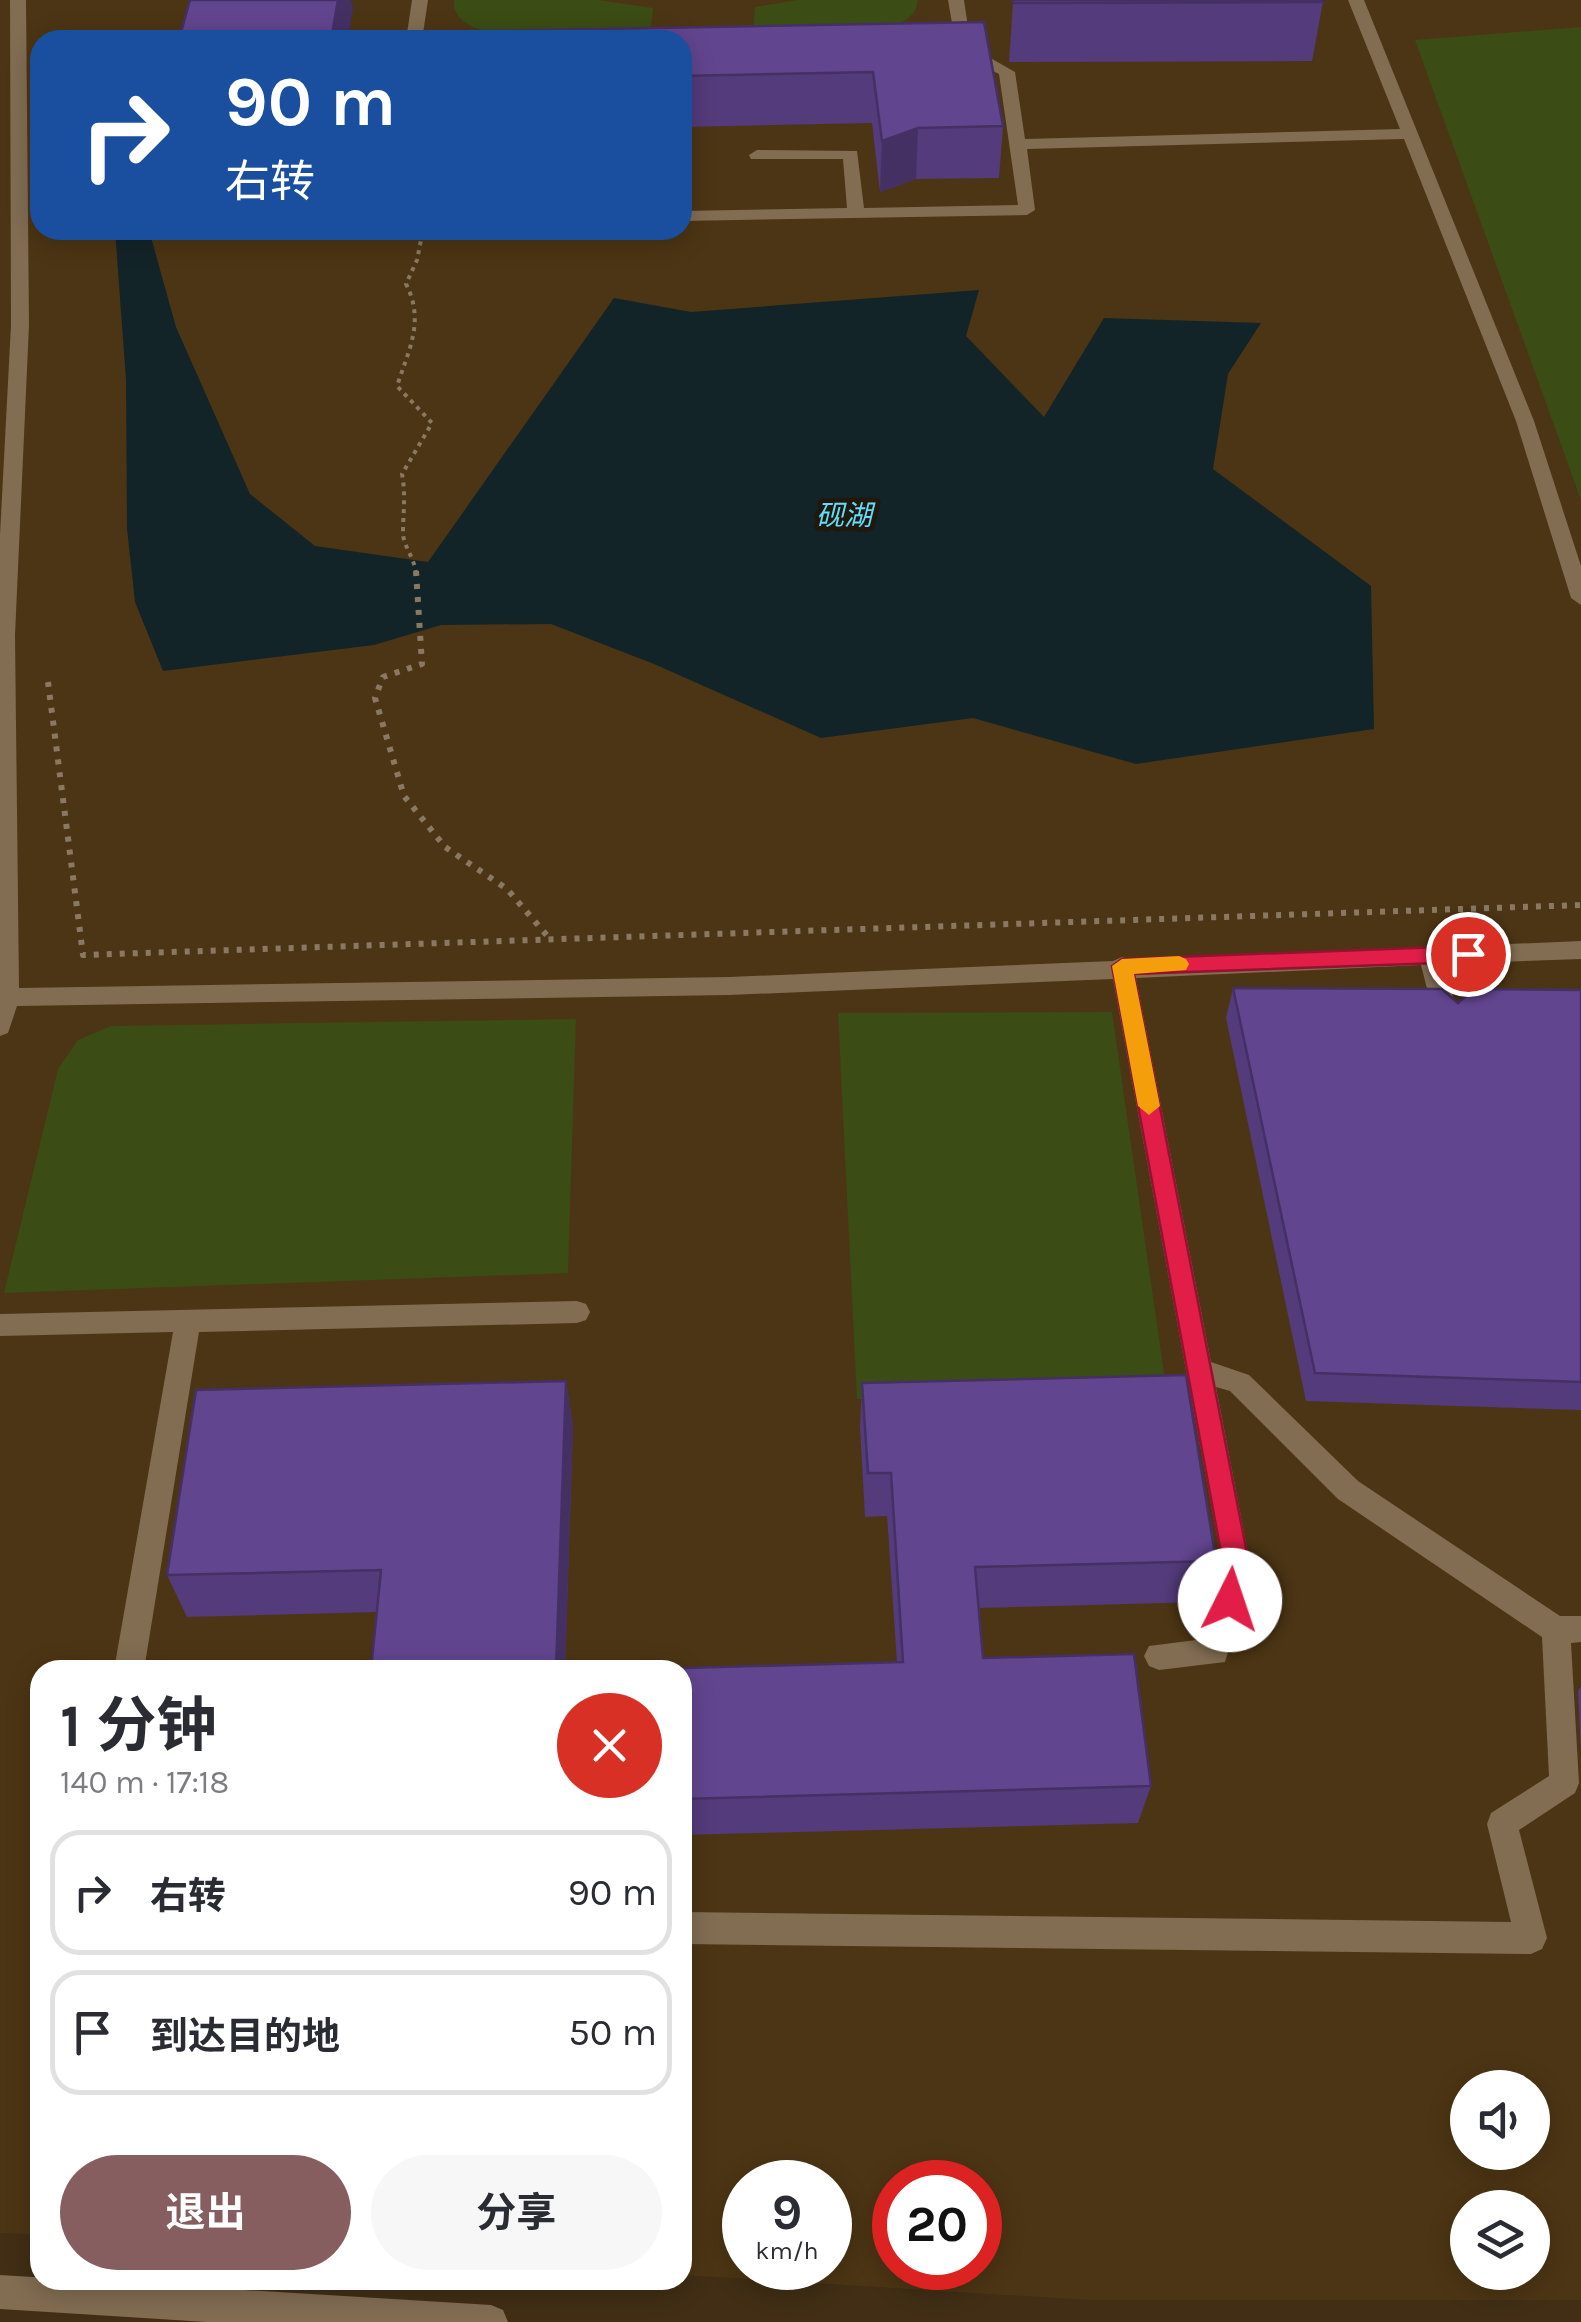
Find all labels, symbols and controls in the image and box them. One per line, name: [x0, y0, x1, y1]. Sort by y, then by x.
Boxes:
text: 90 m: [225, 61, 396, 143]
icon: right: [60, 70, 190, 200]
text: 右转: [225, 156, 315, 208]
water label: 砚湖: [816, 499, 876, 532]
pin: [1426, 912, 1511, 997]
icon: arrive: [1441, 927, 1496, 982]
position arrow: [1178, 1548, 1282, 1652]
text: 1 分钟: [60, 1691, 217, 1761]
button: close: [557, 1693, 662, 1798]
text: 140 m · 17:18: [60, 1764, 229, 1801]
icon: right: [65, 1865, 120, 1920]
text: 90 m: [568, 1870, 657, 1915]
text: 右转: [150, 1874, 226, 1919]
icon: arrive: [65, 2005, 120, 2060]
text: 50 m: [568, 2010, 657, 2055]
text: 到达目的地: [150, 2014, 340, 2059]
map controls: [1450, 2070, 1550, 2290]
button: sound: [1450, 2070, 1550, 2170]
button: 退出: [60, 2155, 351, 2270]
button: 分享: [371, 2155, 662, 2270]
speed limit sign: 20: [872, 2160, 1002, 2290]
text: 9: [772, 2183, 802, 2242]
button: layers: [1450, 2190, 1550, 2290]
text: km/h: [755, 2236, 819, 2265]

